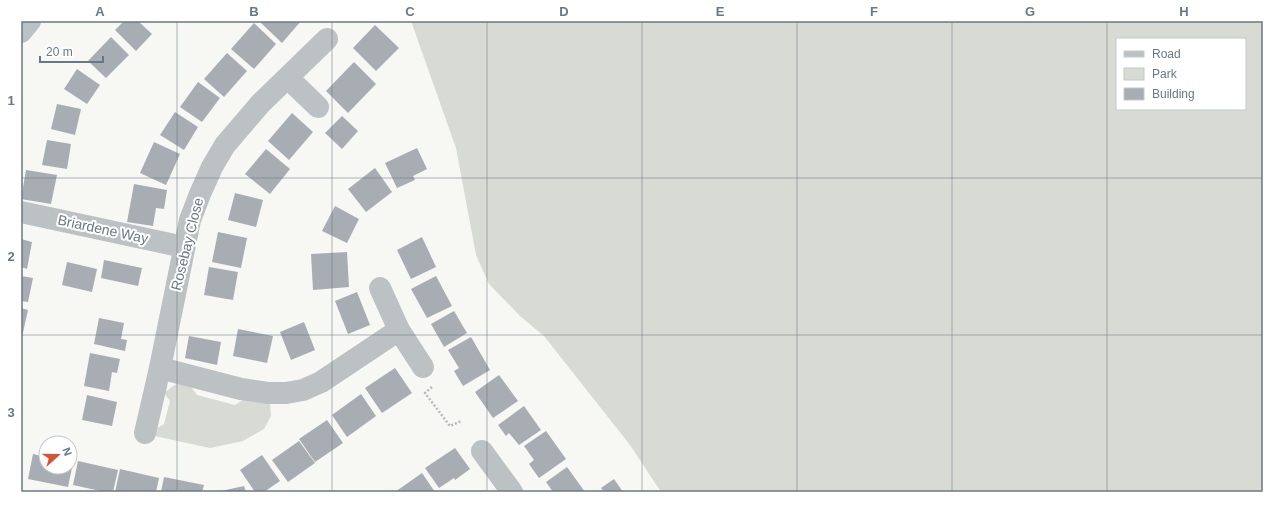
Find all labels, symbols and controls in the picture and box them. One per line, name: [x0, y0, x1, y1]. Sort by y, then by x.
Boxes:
text: A: [95, 4, 105, 19]
text: B: [249, 4, 259, 19]
text: C: [405, 4, 415, 19]
text: D: [559, 4, 569, 19]
text: E: [716, 4, 725, 19]
text: F: [870, 4, 878, 19]
text: G: [1025, 4, 1035, 19]
text: H: [1179, 4, 1189, 19]
scale bar: [40, 38, 103, 64]
legend: [1116, 38, 1246, 110]
text: 20 m: [46, 45, 73, 59]
text: Road: [1152, 47, 1181, 61]
text: Park: [1152, 67, 1178, 81]
text: Building: [1152, 87, 1195, 101]
text: 1: [7, 93, 15, 108]
street label: Rosebay Close: [168, 196, 206, 292]
street label: Briardene Way: [56, 212, 150, 246]
text: 2: [7, 249, 15, 264]
text: 3: [7, 405, 15, 420]
north arrow: [38, 435, 78, 475]
text: N: [60, 446, 74, 457]

